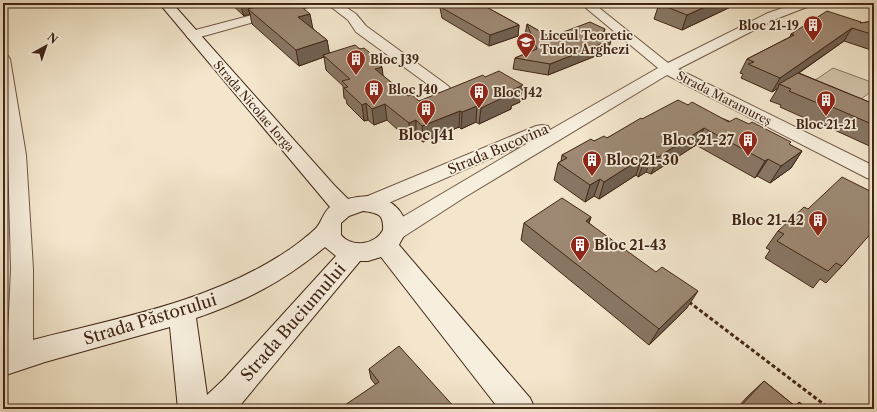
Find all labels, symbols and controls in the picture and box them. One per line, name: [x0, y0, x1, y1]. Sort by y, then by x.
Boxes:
building icon: Bloc 21-19: [802, 14, 824, 42]
place label: Bloc 21-19: [738, 18, 799, 33]
north arrow: [26, 26, 66, 66]
place label: Liceul Teoretic Tudor Arghezi: [540, 28, 633, 57]
text: N: [44, 30, 61, 47]
school or university icon: Liceul Teoretic Tudor Arghezi: [515, 31, 537, 59]
building icon: Bloc J39: [345, 48, 367, 76]
place label: Bloc J39: [370, 52, 419, 67]
street label: Strada Nicolae Iorga: [210, 57, 298, 155]
street label: Strada Maramureș: [674, 68, 774, 129]
building icon: Bloc J40: [363, 78, 385, 106]
building icon: Bloc J42: [468, 81, 490, 109]
place label: Bloc J40: [388, 82, 438, 97]
place label: Bloc J42: [493, 85, 542, 100]
building icon: Bloc 21-21: [815, 89, 837, 117]
building icon: Bloc J41: [415, 98, 437, 126]
place label: Bloc 21-21: [796, 117, 857, 132]
street label: Strada Bucovina: [445, 119, 552, 178]
place label: Bloc J41: [398, 126, 455, 144]
building icon: Bloc 21-27: [737, 129, 759, 157]
place label: Bloc 21-27: [662, 131, 735, 149]
building icon: Bloc 21-30: [581, 149, 603, 177]
place label: Bloc 21-30: [606, 151, 679, 169]
building icon: Bloc 21-42: [807, 209, 829, 237]
place label: Bloc 21-42: [731, 211, 804, 229]
building icon: Bloc 21-43: [569, 234, 591, 262]
place label: Bloc 21-43: [594, 236, 666, 254]
street label: Strada Buciumului: [236, 259, 350, 385]
street label: Strada Păstorului: [81, 289, 219, 349]

